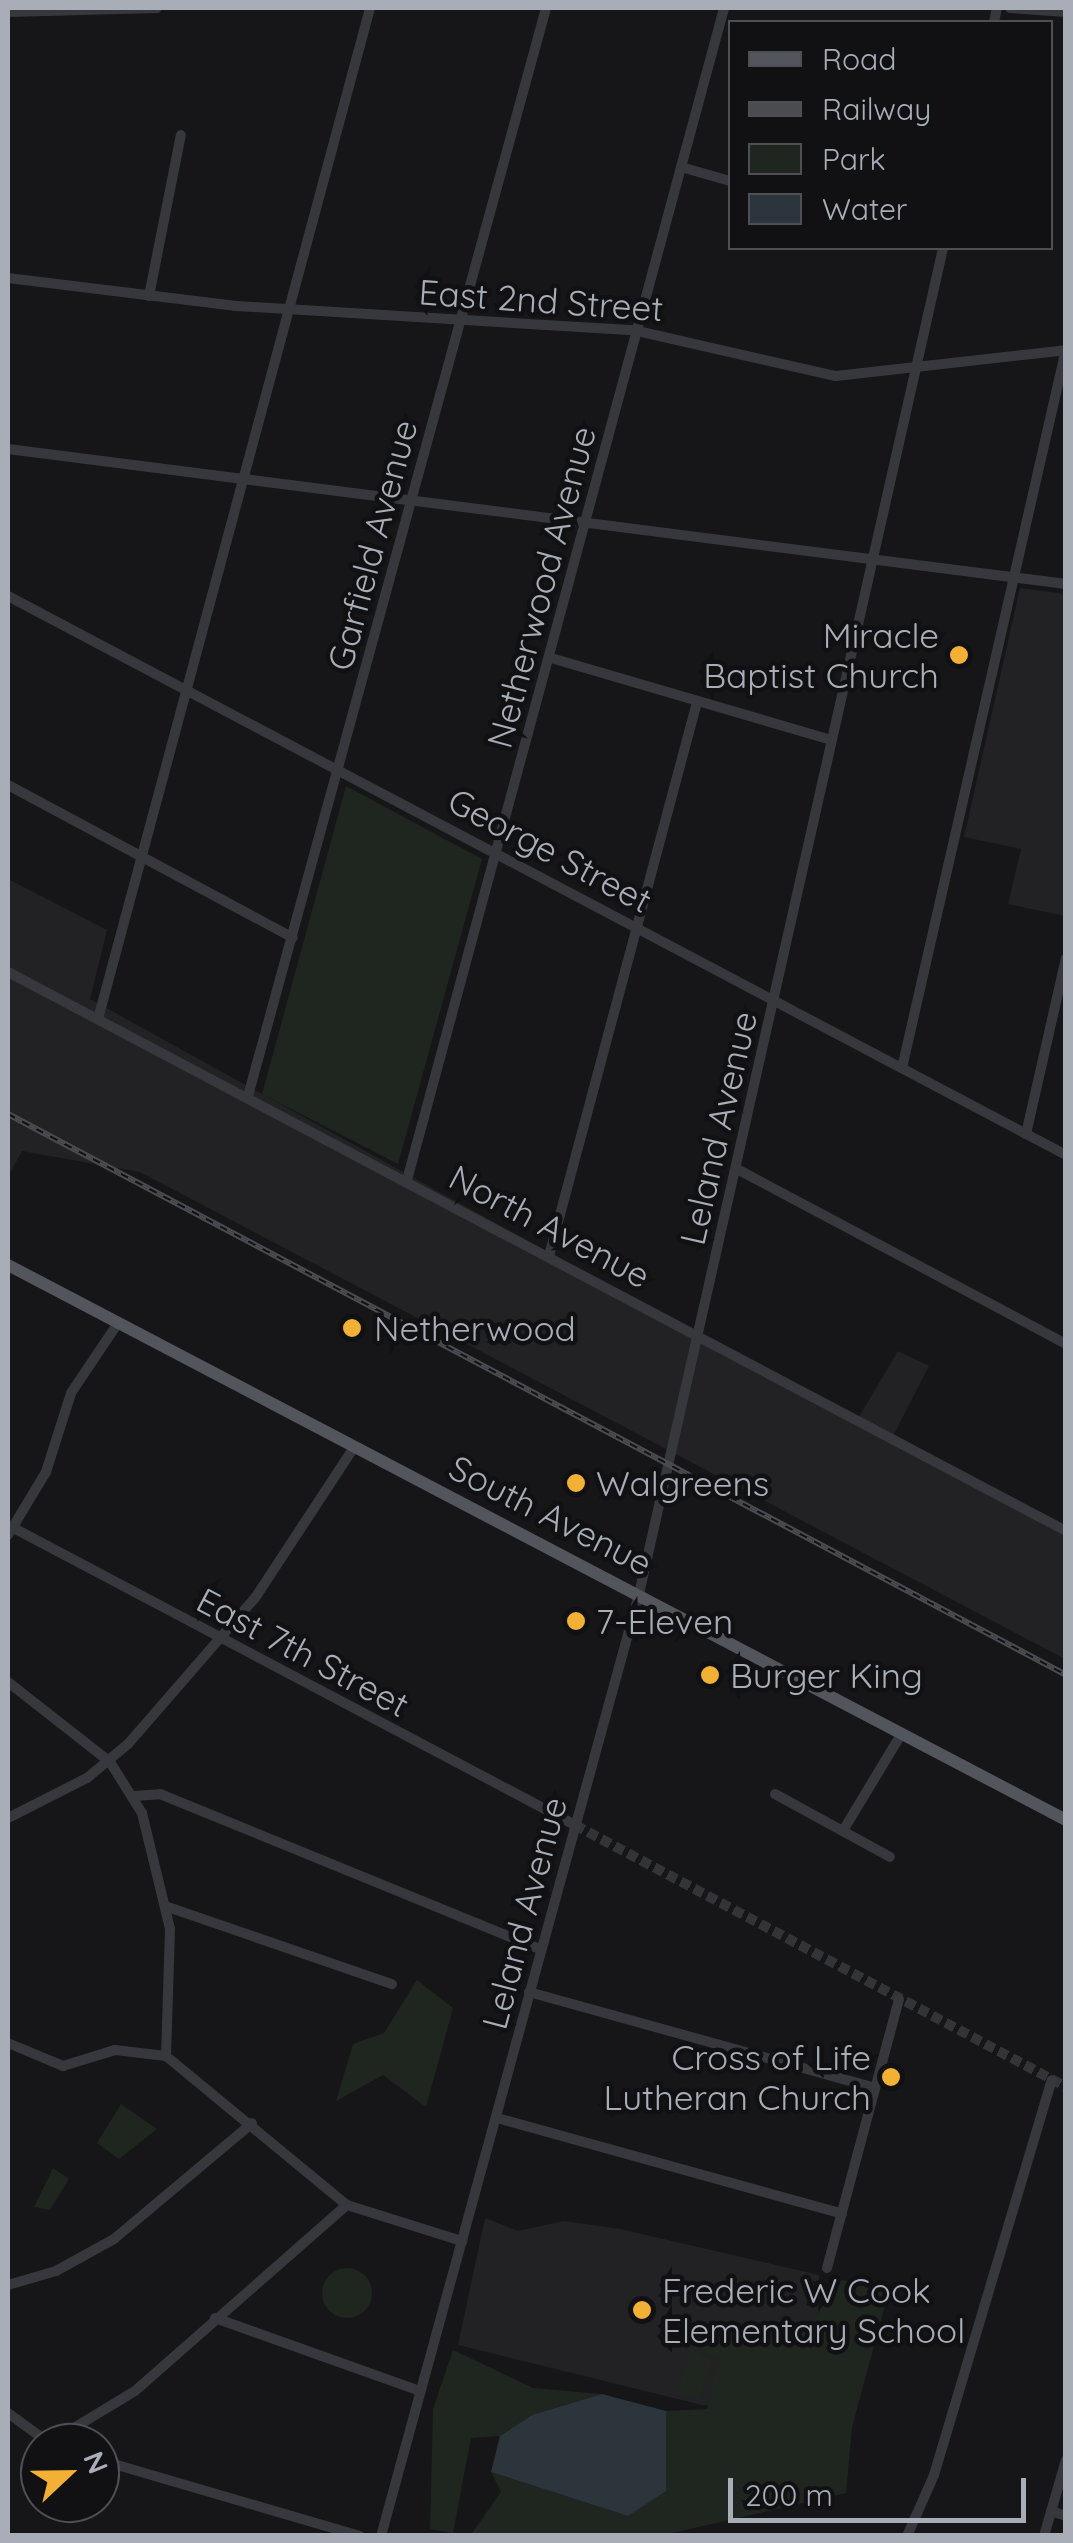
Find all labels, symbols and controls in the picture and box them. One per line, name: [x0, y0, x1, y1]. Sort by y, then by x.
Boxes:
legend: [728, 20, 1053, 250]
text: Road: [822, 40, 896, 78]
text: Railway: [822, 90, 931, 128]
text: Park: [822, 140, 886, 178]
text: Water: [822, 190, 907, 228]
street label: East 2nd Street: [417, 271, 665, 329]
street label: Garfield Avenue: [318, 415, 426, 675]
street label: Netherwood Avenue: [478, 422, 604, 752]
place label: Miracle Baptist Church: [703, 614, 939, 696]
marker: Miracle Baptist Church: [948, 644, 970, 666]
street label: George Street: [441, 779, 659, 921]
street label: Leland Avenue: [671, 1007, 765, 1249]
street label: North Avenue: [443, 1156, 657, 1296]
place label: Netherwood: [374, 1307, 576, 1349]
marker: Netherwood: [339, 1315, 365, 1341]
street label: South Avenue: [443, 1446, 659, 1584]
place label: Walgreens: [596, 1462, 769, 1504]
marker: Walgreens: [565, 1472, 587, 1494]
street label: East 7th Street: [190, 1579, 416, 1725]
place label: 7-Eleven: [596, 1600, 733, 1642]
marker: 7-Eleven: [565, 1610, 587, 1632]
place label: Burger King: [730, 1654, 923, 1696]
marker: Burger King: [699, 1664, 721, 1686]
street label: Leland Avenue: [473, 1792, 575, 2034]
place label: Cross of Life Lutheran Church: [604, 2036, 871, 2118]
marker: Cross of Life Lutheran Church: [880, 2066, 902, 2088]
place label: Frederic W Cook Elementary School: [662, 2269, 965, 2351]
marker: Frederic W Cook Elementary School: [631, 2299, 653, 2321]
north arrow: [20, 2423, 120, 2523]
text: N: [76, 2446, 117, 2478]
scale bar: [733, 2458, 1030, 2520]
text: 200 m: [745, 2476, 833, 2514]

